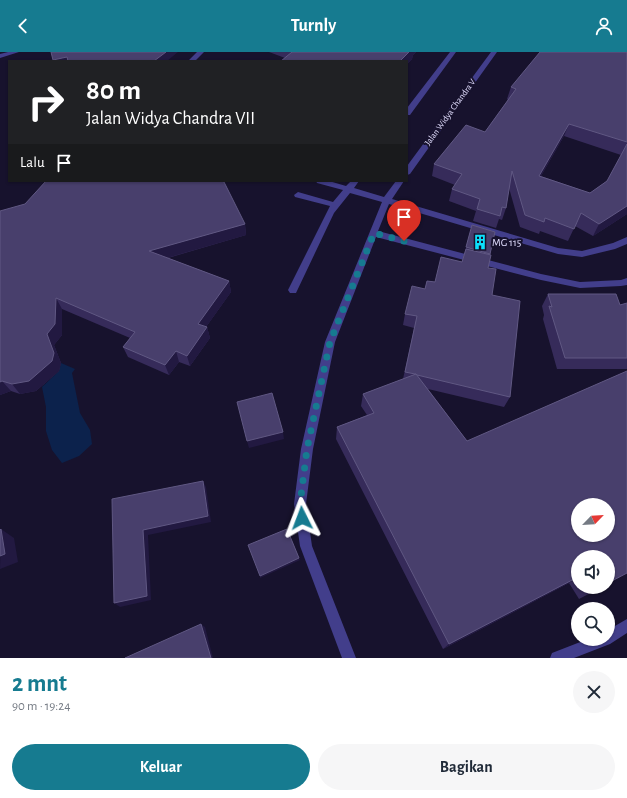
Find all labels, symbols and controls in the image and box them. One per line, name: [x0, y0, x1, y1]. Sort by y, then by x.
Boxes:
icon: back: [12, 15, 34, 37]
icon: person: [593, 15, 615, 37]
text: Turnly: [291, 17, 336, 35]
icon: right: [20, 76, 72, 128]
text: 80 m: [86, 77, 141, 105]
street label: Jalan Widya Chandra V: [423, 77, 478, 147]
text: Jalan Widya Chandra VII: [86, 110, 255, 128]
icon: arrive: [53, 152, 75, 174]
text: Lalu: [20, 155, 45, 170]
pin: [387, 200, 421, 241]
icon: arrive: [393, 206, 415, 228]
building icon: MG 115: [471, 233, 489, 251]
place label: MG 115: [492, 237, 522, 248]
position arrow: [281, 497, 323, 539]
north arrow: [571, 498, 615, 542]
map controls: [571, 498, 615, 646]
button: sound: [571, 550, 615, 594]
button: search: [571, 602, 615, 646]
button: close: [573, 671, 615, 713]
text: 2 mnt: [12, 672, 67, 696]
text: 90 m · 19:24: [12, 700, 71, 713]
button: Keluar: [12, 744, 310, 790]
button: Bagikan: [318, 744, 615, 790]

